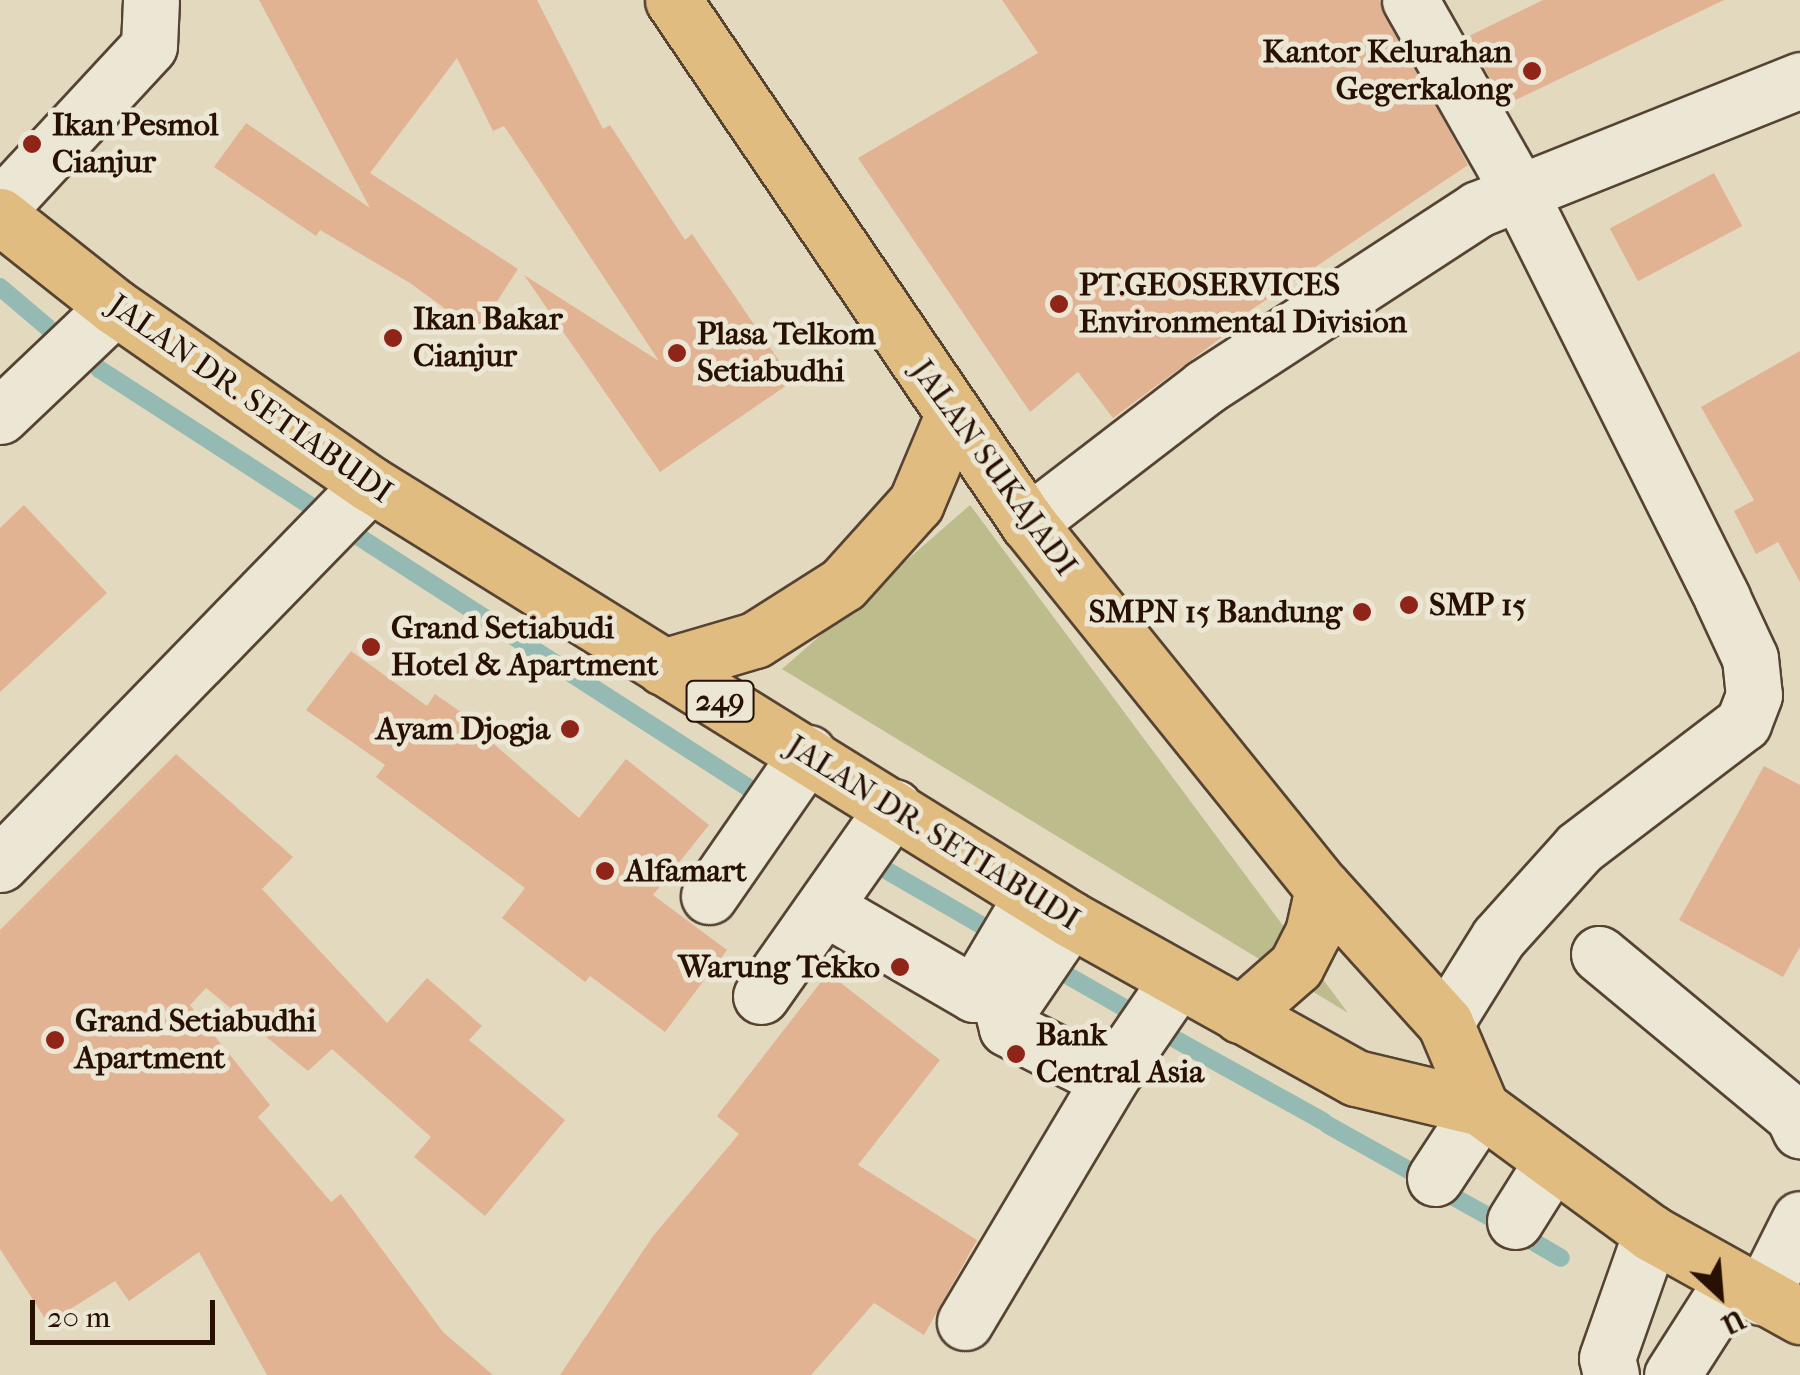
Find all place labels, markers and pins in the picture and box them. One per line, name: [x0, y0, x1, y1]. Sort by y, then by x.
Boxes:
place label: Kantor Kelurahan Gegerkalong: [1262, 34, 1512, 109]
marker: Kantor Kelurahan Gegerkalong: [1521, 60, 1543, 82]
place label: Ikan Pesmol Cianjur: [52, 107, 219, 182]
marker: Ikan Pesmol Cianjur: [21, 133, 43, 155]
place label: PT.GEOSERVICES Environmental Division: [1079, 267, 1407, 342]
marker: PT.GEOSERVICES Environmental Division: [1048, 293, 1070, 315]
place label: Ikan Bakar Cianjur: [413, 301, 563, 376]
place label: Plasa Telkom Setiabudhi: [697, 316, 876, 391]
marker: Ikan Bakar Cianjur: [382, 327, 404, 349]
marker: Plasa Telkom Setiabudhi: [666, 342, 688, 364]
place label: SMP 15: [1429, 586, 1526, 624]
place label: SMPN 15 Bandung: [1089, 593, 1342, 631]
marker: SMP 15: [1398, 594, 1420, 616]
marker: SMPN 15 Bandung: [1351, 601, 1373, 623]
place label: Grand Setiabudi Hotel & Apartment: [391, 610, 658, 685]
marker: Grand Setiabudi Hotel & Apartment: [360, 636, 382, 658]
place label: Ayam Djogja: [376, 710, 550, 748]
marker: Ayam Djogja: [559, 718, 581, 740]
place label: Alfamart: [625, 852, 747, 890]
marker: Alfamart: [594, 860, 616, 882]
place label: Warung Tekko: [678, 948, 880, 986]
marker: Warung Tekko: [889, 956, 911, 978]
place label: Grand Setiabudhi Apartment: [75, 1003, 316, 1078]
place label: Bank Central Asia: [1036, 1017, 1204, 1092]
marker: Grand Setiabudhi Apartment: [44, 1029, 66, 1051]
marker: Bank Central Asia: [1005, 1043, 1027, 1065]

